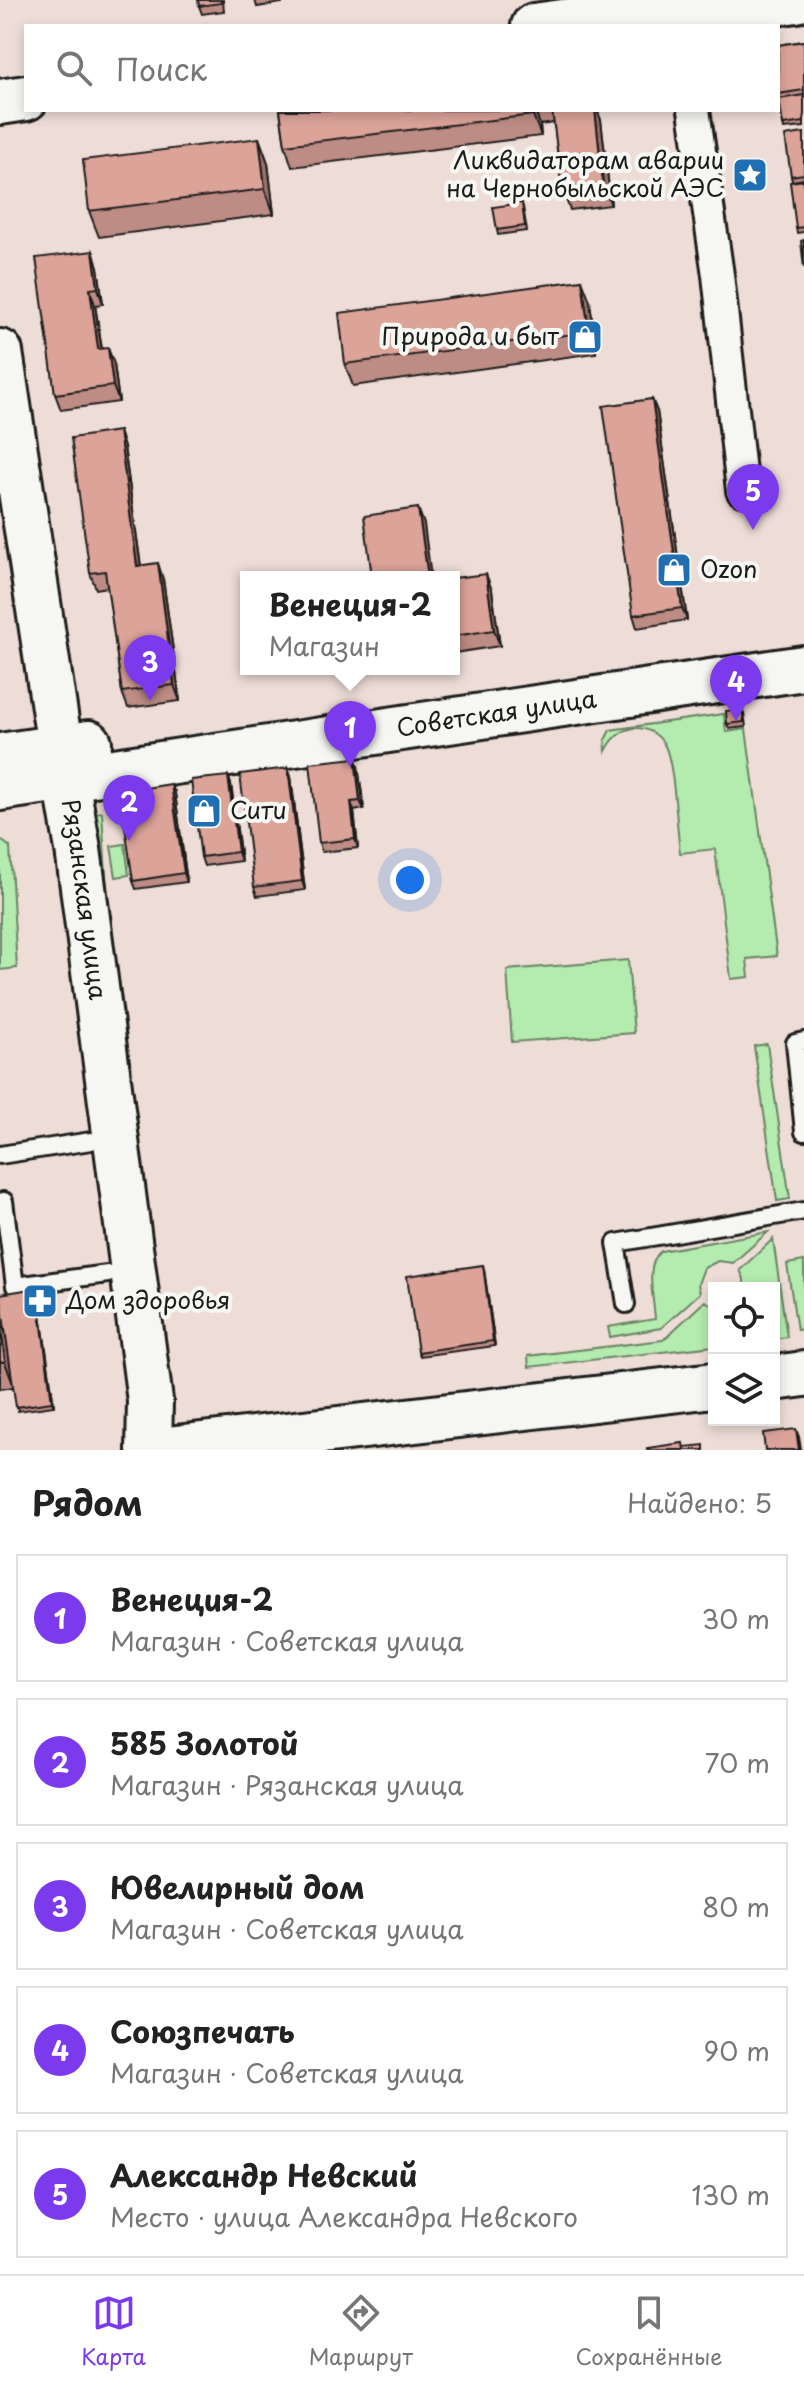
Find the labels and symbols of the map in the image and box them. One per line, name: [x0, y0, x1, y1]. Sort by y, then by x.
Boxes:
place label: Ликвидаторам аварии на Чернобыльской АЭС: [446, 141, 724, 205]
place icon: Ликвидаторам аварии на Чернобыльской АЭС: [731, 156, 769, 194]
place label: Природа и быт: [382, 317, 559, 353]
shop icon: Природа и быт: [566, 318, 604, 356]
pin: 5: [727, 464, 779, 530]
place label: Ozon: [700, 550, 757, 586]
shop icon: Ozon: [655, 551, 693, 589]
pin: 3: [124, 635, 176, 701]
pin: 4: [710, 655, 762, 721]
street label: Советская улица: [394, 679, 599, 745]
pin: 1: [324, 701, 376, 767]
pin: 2: [103, 775, 155, 841]
place label: Сити: [230, 791, 287, 827]
shop icon: Сити: [185, 792, 223, 830]
street label: Рязанская улица: [54, 796, 117, 1002]
your location: [390, 860, 430, 900]
place label: Дом здоровья: [65, 1281, 230, 1317]
pharmacy icon: Дом здоровья: [21, 1282, 59, 1320]

